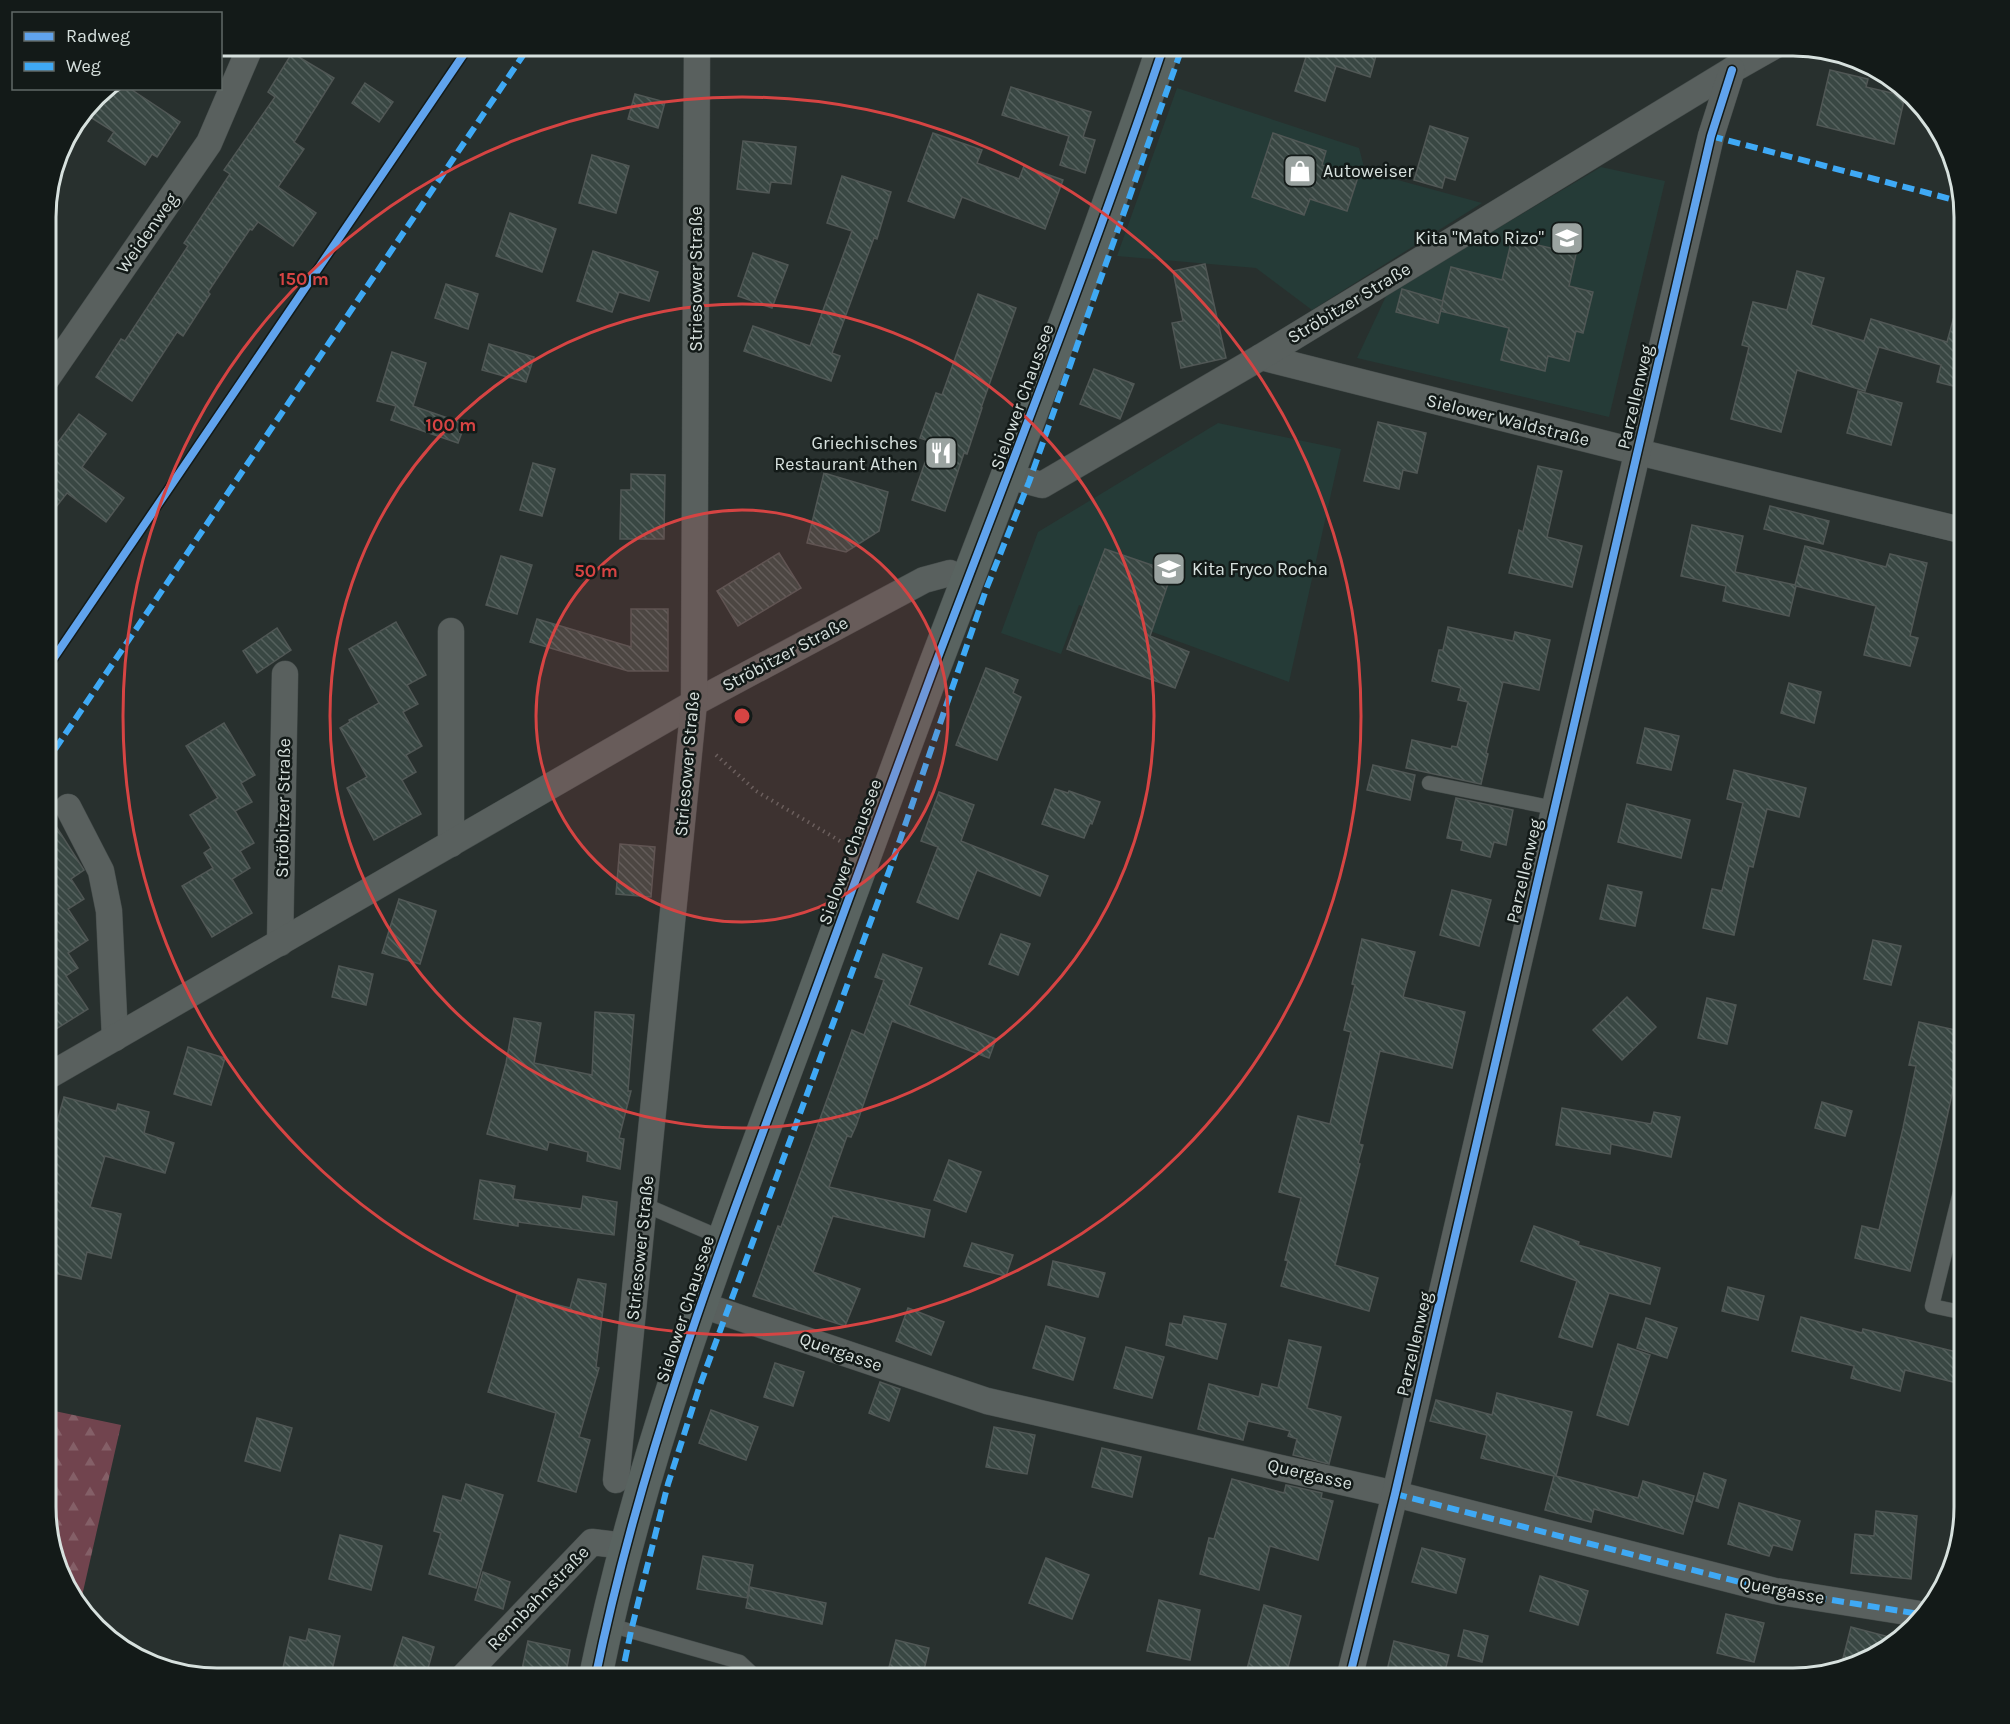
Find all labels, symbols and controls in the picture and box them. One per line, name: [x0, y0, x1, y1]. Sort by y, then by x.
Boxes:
legend: [12, 12, 222, 90]
text: Radweg: [66, 25, 130, 47]
text: Weg: [66, 55, 101, 77]
shop icon: Autoweiser: [1282, 153, 1318, 189]
place label: Autoweiser: [1323, 160, 1414, 182]
street label: Weidenweg: [111, 188, 183, 278]
street label: Striesower Straße: [685, 206, 707, 352]
school or university icon: Kita "Mato Rizo": [1549, 220, 1585, 256]
place label: Kita "Mato Rizo": [1415, 227, 1544, 249]
street label: Ströbitzer Straße: [1283, 258, 1415, 348]
text: 150 m: [279, 268, 329, 290]
street label: Sielower Chaussee: [985, 321, 1059, 473]
street label: Parzellenweg: [1612, 342, 1658, 452]
street label: Sielower Waldstraße: [1424, 389, 1592, 451]
text: 100 m: [426, 414, 476, 436]
place label: Griechisches Restaurant Athen: [774, 432, 918, 475]
restaurant icon: Griechisches Restaurant Athen: [923, 435, 959, 471]
school or university icon: Kita Fryco Rocha: [1151, 551, 1187, 587]
place label: Kita Fryco Rocha: [1192, 558, 1328, 580]
text: 50 m: [574, 560, 618, 582]
street label: Ströbitzer Straße: [718, 611, 852, 697]
street label: Striesower Straße: [670, 691, 704, 837]
centre of rings: [732, 706, 752, 726]
street label: Ströbitzer Straße: [271, 738, 295, 878]
street label: Sielower Chaussee: [813, 776, 887, 928]
street label: Parzellenweg: [1501, 816, 1547, 926]
street label: Striesower Straße: [621, 1175, 659, 1321]
street label: Sielower Chaussee: [651, 1233, 719, 1385]
street label: Parzellenweg: [1391, 1289, 1437, 1399]
street label: Quergasse: [797, 1328, 885, 1376]
street label: Quergasse: [1265, 1454, 1355, 1494]
street label: Rennbahnstraße: [482, 1541, 594, 1655]
street label: Quergasse: [1738, 1571, 1826, 1609]

